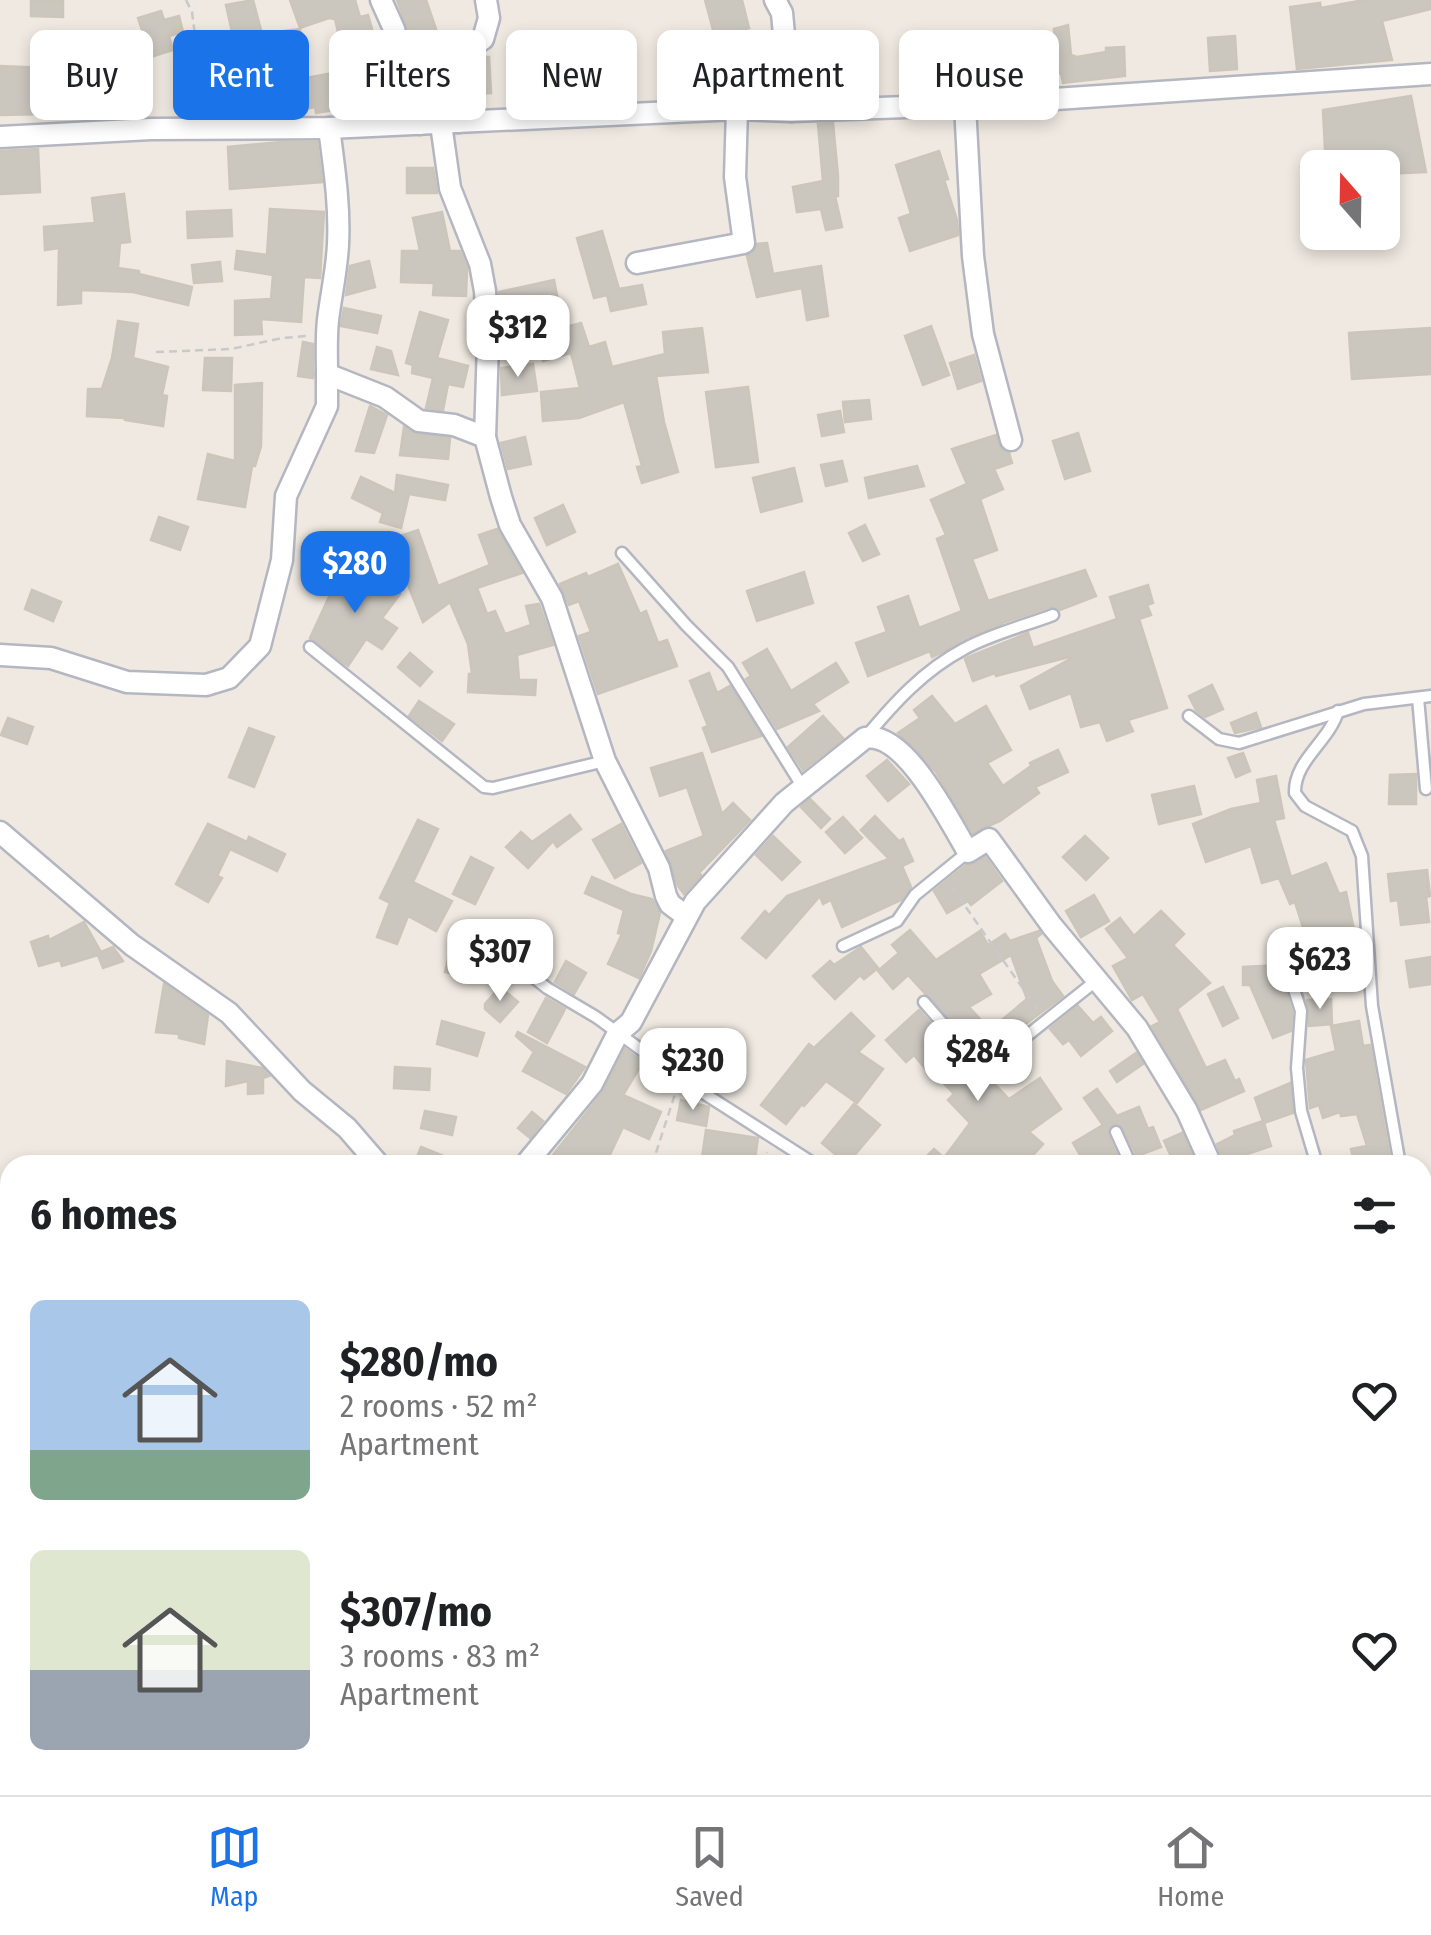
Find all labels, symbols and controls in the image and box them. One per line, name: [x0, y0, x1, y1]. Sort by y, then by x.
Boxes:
chip: Buy: [30, 30, 153, 120]
chip: Rent: [173, 30, 309, 120]
chip: Filters: [329, 30, 486, 120]
chip: New: [506, 30, 637, 120]
chip: Apartment: [657, 30, 879, 120]
chip: House: [899, 30, 1059, 120]
north arrow: [1300, 150, 1400, 250]
map controls: [1300, 150, 1400, 250]
pin: $312: [459, 295, 577, 380]
text: $312: [489, 308, 547, 346]
pin: $280: [296, 531, 414, 616]
text: $280: [323, 544, 387, 582]
pin: $307: [441, 919, 559, 1004]
pin: $623: [1261, 927, 1379, 1012]
text: $307: [469, 932, 531, 970]
text: $623: [1289, 940, 1351, 978]
pin: $284: [919, 1019, 1037, 1104]
pin: $230: [634, 1028, 752, 1113]
text: $284: [946, 1032, 1010, 1070]
text: $230: [661, 1041, 725, 1079]
icon: filters: [1347, 1188, 1402, 1243]
text: 6 homes: [30, 1190, 177, 1240]
text: $280/mo: [340, 1337, 498, 1387]
icon: home: [110, 1340, 230, 1460]
icon: heart: [1347, 1373, 1402, 1428]
text: 2 rooms · 52 m²: [340, 1387, 538, 1425]
text: Apartment: [340, 1425, 479, 1463]
text: $307/mo: [340, 1587, 492, 1637]
icon: home: [110, 1590, 230, 1710]
icon: heart: [1347, 1623, 1402, 1678]
text: 3 rooms · 83 m²: [340, 1637, 540, 1675]
text: Apartment: [340, 1675, 479, 1713]
tab: Map: [207, 1820, 262, 1913]
tab: Saved: [675, 1820, 744, 1913]
tab: Home: [1157, 1820, 1224, 1913]

